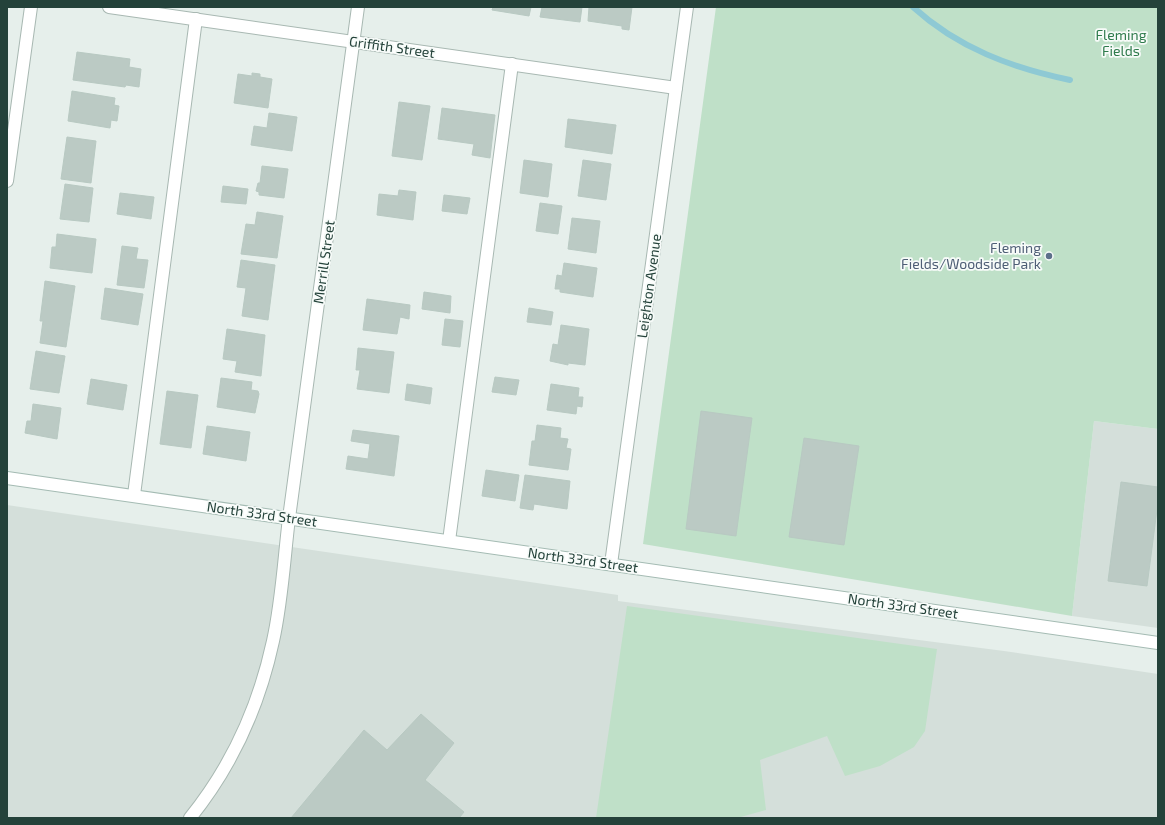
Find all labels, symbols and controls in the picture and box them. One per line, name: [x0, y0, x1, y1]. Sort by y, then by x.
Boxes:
park label: Fleming Fields: [1096, 26, 1147, 59]
street label: Griffith Street: [348, 32, 436, 61]
street label: Merrill Street: [309, 219, 338, 305]
street label: Leighton Avenue: [633, 233, 664, 339]
place label: Fleming Fields/Woodside Park: [901, 239, 1041, 272]
marker: Fleming Fields/Woodside Park: [1044, 251, 1054, 261]
street label: North 33rd Street: [206, 497, 318, 530]
street label: North 33rd Street: [527, 543, 639, 576]
street label: North 33rd Street: [847, 589, 959, 622]

